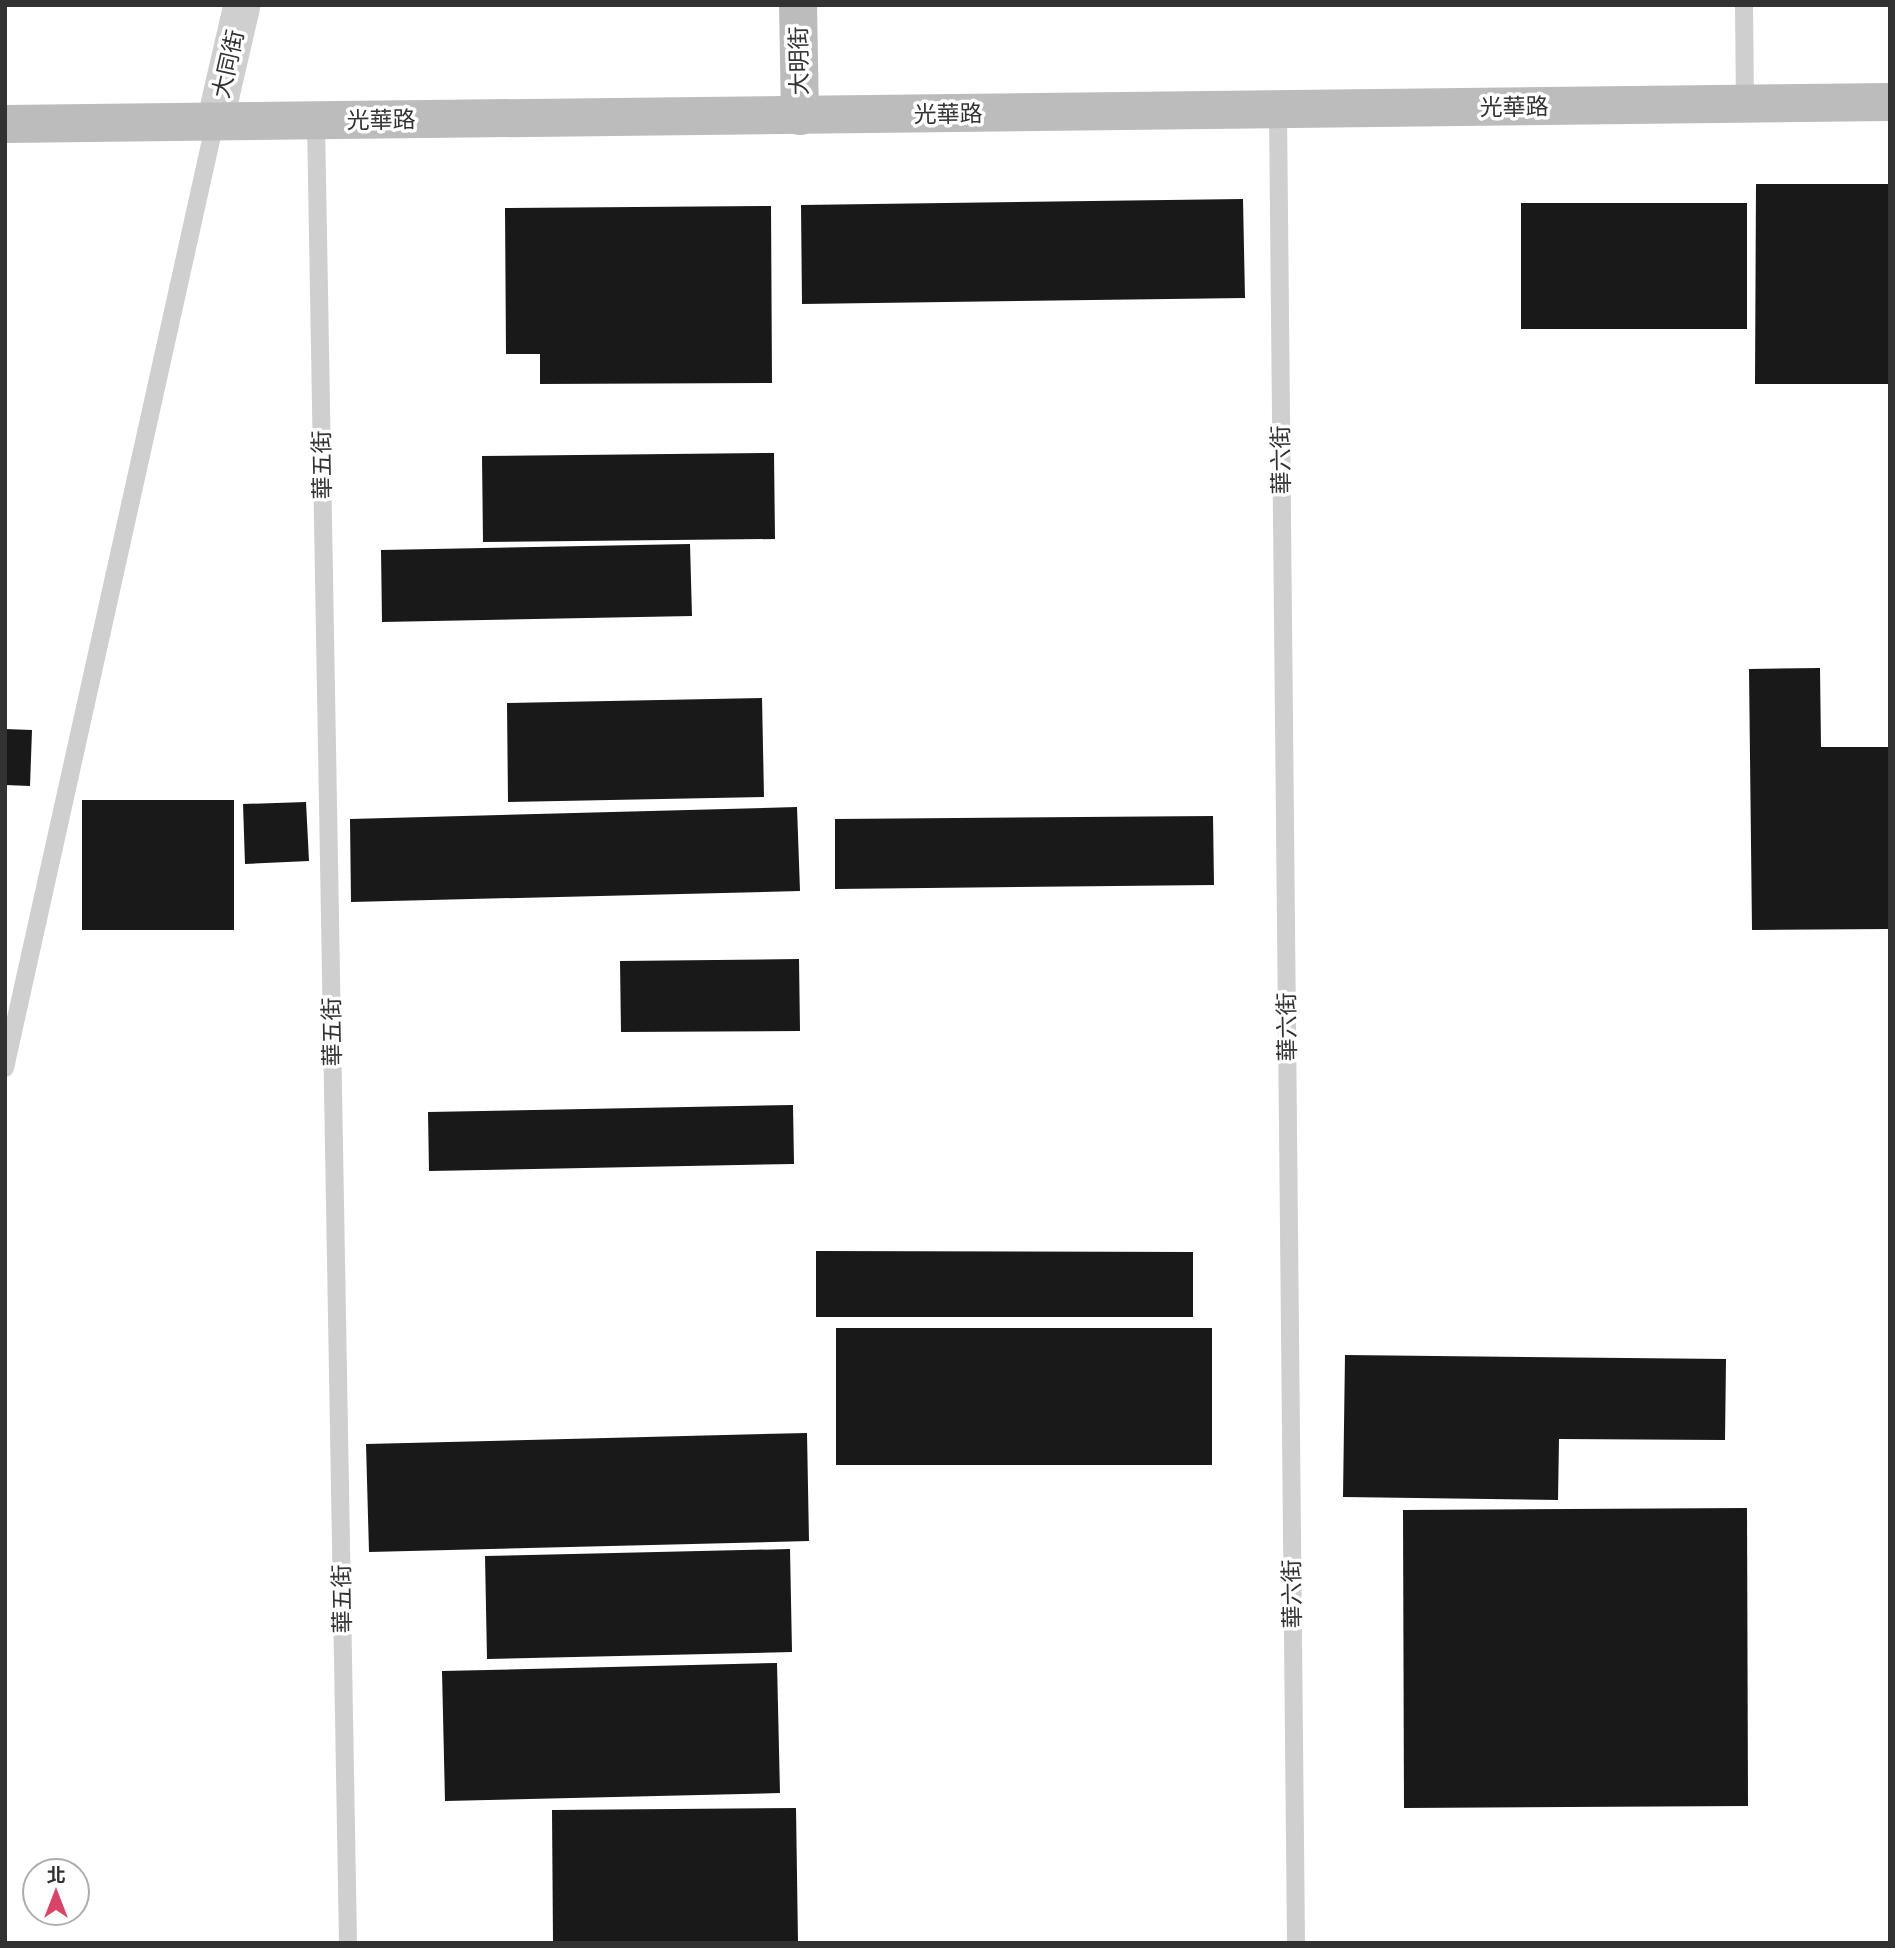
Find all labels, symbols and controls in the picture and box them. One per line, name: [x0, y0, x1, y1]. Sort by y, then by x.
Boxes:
street label: 大明街: [784, 26, 814, 96]
street label: 大同街: [207, 27, 249, 101]
street label: 光華路: [1479, 92, 1549, 122]
street label: 光華路: [913, 99, 983, 129]
street label: 光華路: [346, 105, 416, 135]
street label: 華六街: [1266, 425, 1296, 495]
street label: 華五街: [307, 430, 337, 500]
street label: 華六街: [1272, 992, 1302, 1062]
street label: 華五街: [317, 997, 347, 1067]
street label: 華六街: [1277, 1559, 1307, 1629]
street label: 華五街: [327, 1564, 357, 1634]
north arrow: [21, 1857, 91, 1927]
text: 北: [46, 1864, 66, 1887]

